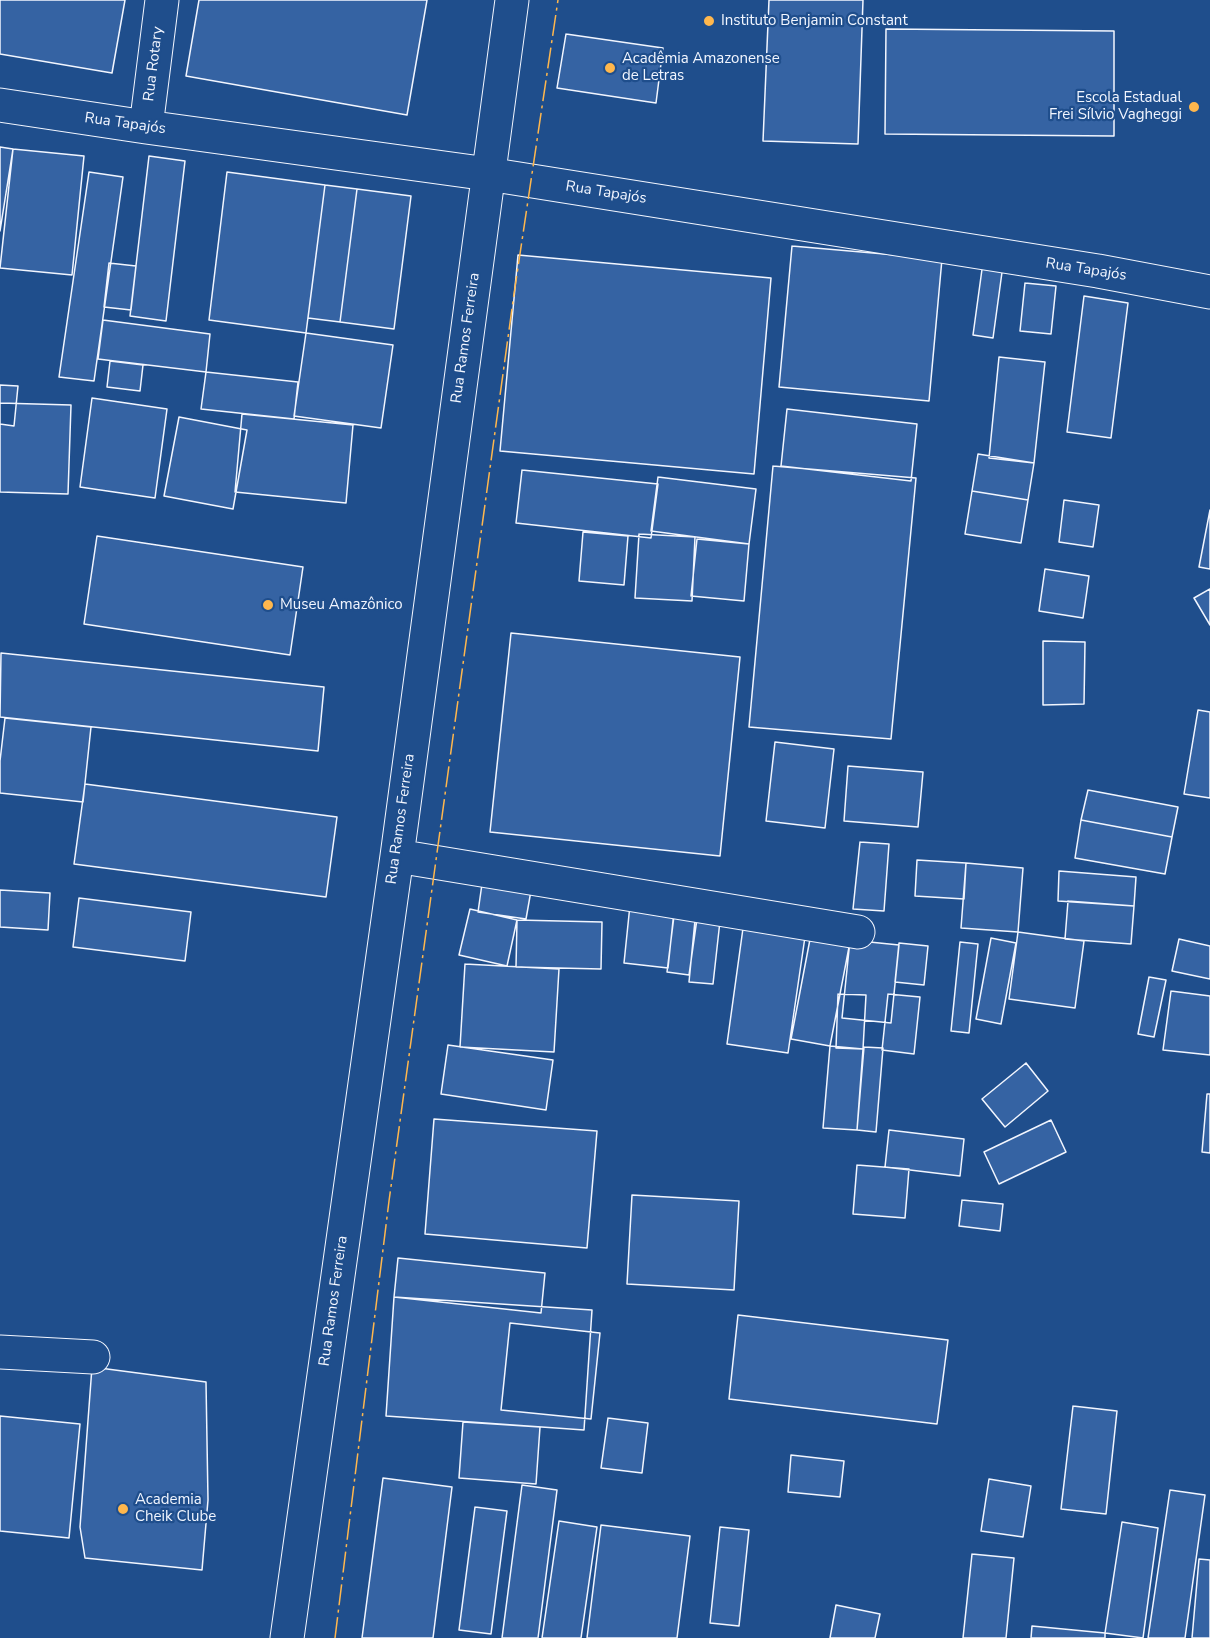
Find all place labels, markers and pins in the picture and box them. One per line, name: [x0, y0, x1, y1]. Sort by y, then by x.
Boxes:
place label: Instituto Benjamin Constant: [721, 12, 908, 30]
marker: Instituto Benjamin Constant: [702, 14, 716, 28]
place label: Acadêmia Amazonense de Letras: [622, 50, 780, 85]
marker: Acadêmia Amazonense de Letras: [603, 61, 617, 75]
place label: Escola Estadual Frei Sílvio Vagheggi: [1049, 89, 1182, 124]
marker: Escola Estadual Frei Sílvio Vagheggi: [1187, 100, 1201, 114]
place label: Museu Amazônico: [280, 596, 403, 614]
marker: Museu Amazônico: [261, 598, 275, 612]
place label: Academia Cheik Clube: [135, 1491, 216, 1526]
marker: Academia Cheik Clube: [116, 1502, 130, 1516]

